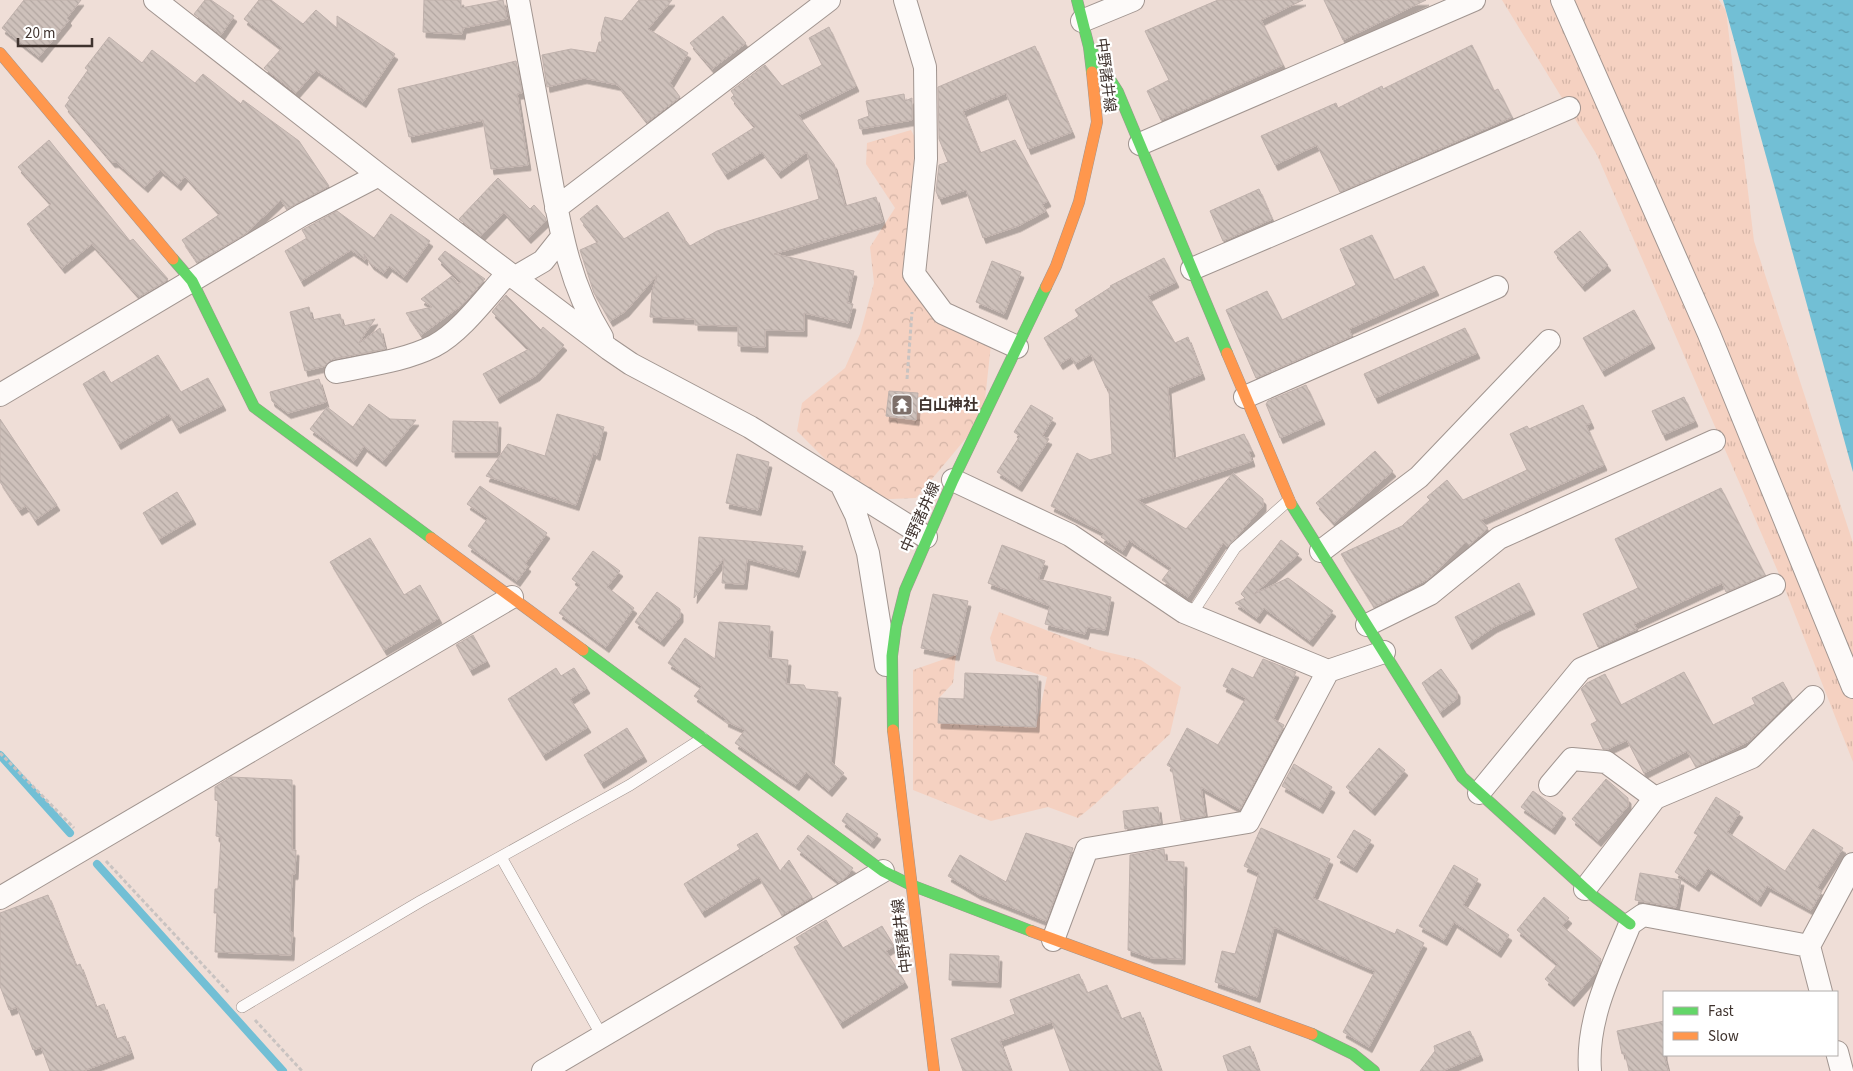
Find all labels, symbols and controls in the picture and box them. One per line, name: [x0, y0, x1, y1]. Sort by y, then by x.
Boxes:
scale bar: [18, 15, 91, 47]
text: 20 m: [25, 23, 55, 44]
street label: 中野諸井線: [1091, 37, 1120, 114]
temple icon: 白山神社: [890, 393, 914, 417]
place label: 白山神社: [918, 395, 978, 416]
street label: 中野諸井線: [896, 479, 945, 556]
street label: 中野諸井線: [888, 897, 917, 974]
legend: [1663, 991, 1838, 1056]
text: Fast: [1708, 1001, 1734, 1022]
text: Slow: [1708, 1026, 1739, 1047]

